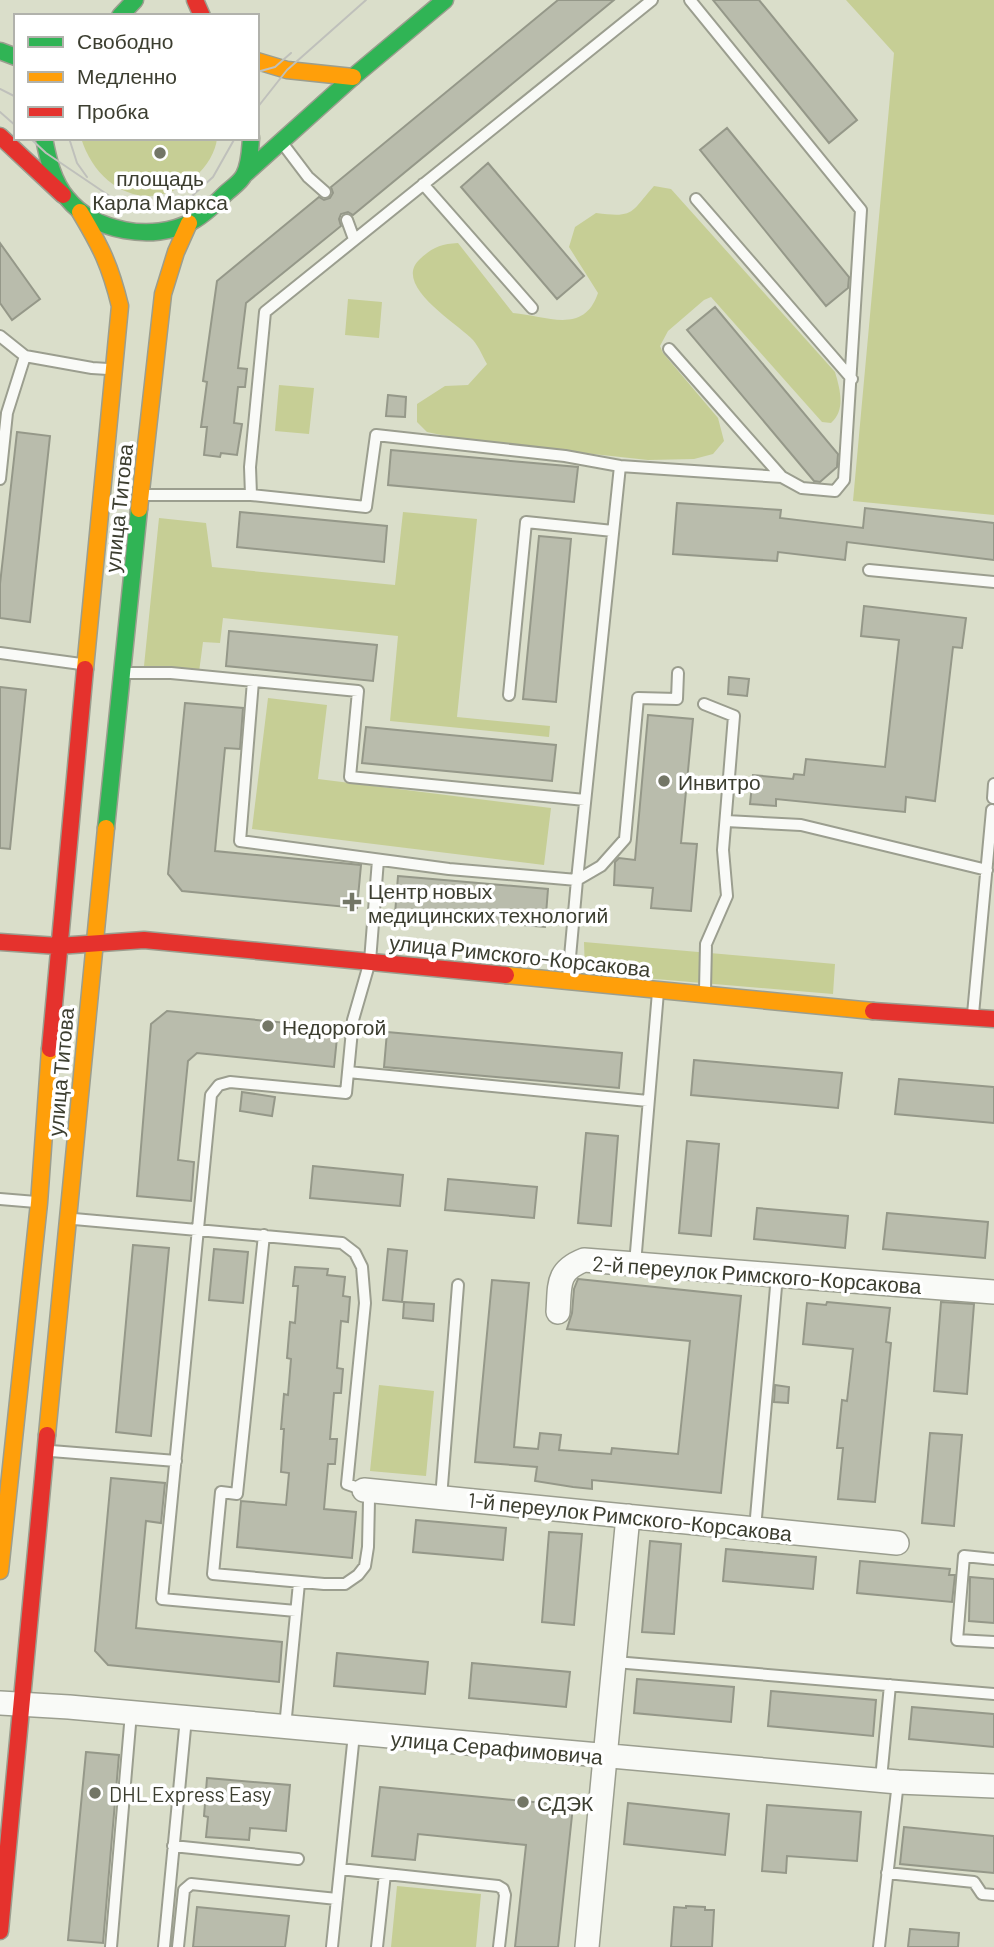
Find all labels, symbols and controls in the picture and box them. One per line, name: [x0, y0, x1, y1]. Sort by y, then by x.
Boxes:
legend: [14, 14, 259, 140]
text: Свободно: [77, 28, 174, 53]
text: Медленно: [77, 63, 177, 88]
text: Пробка: [77, 98, 149, 123]
marker: площадь Карла Маркса: [152, 145, 168, 161]
place label: площадь Карла Маркса: [92, 165, 228, 214]
street label: улица Титова: [99, 442, 137, 574]
place label: Инвитро: [678, 769, 761, 794]
marker: Инвитро: [656, 773, 672, 789]
place label: Центр новых медицинских технологий: [368, 878, 608, 927]
marker: Центр новых медицинских технологий: [342, 892, 362, 912]
street label: улица Римского-Корсакова: [388, 929, 652, 981]
street label: улица Титова: [42, 1006, 78, 1137]
place label: Недорогой: [282, 1014, 386, 1039]
marker: Недорогой: [260, 1018, 276, 1034]
street label: 2-й переулок Римского-Корсакова: [592, 1250, 923, 1298]
street label: 1-й переулок Римского-Корсакова: [467, 1487, 794, 1545]
street label: улица Серафимовича: [390, 1725, 604, 1769]
place label: DHL Express Easy: [109, 1781, 272, 1806]
marker: DHL Express Easy: [87, 1785, 103, 1801]
place label: СДЭК: [537, 1790, 594, 1815]
marker: СДЭК: [515, 1794, 531, 1810]

